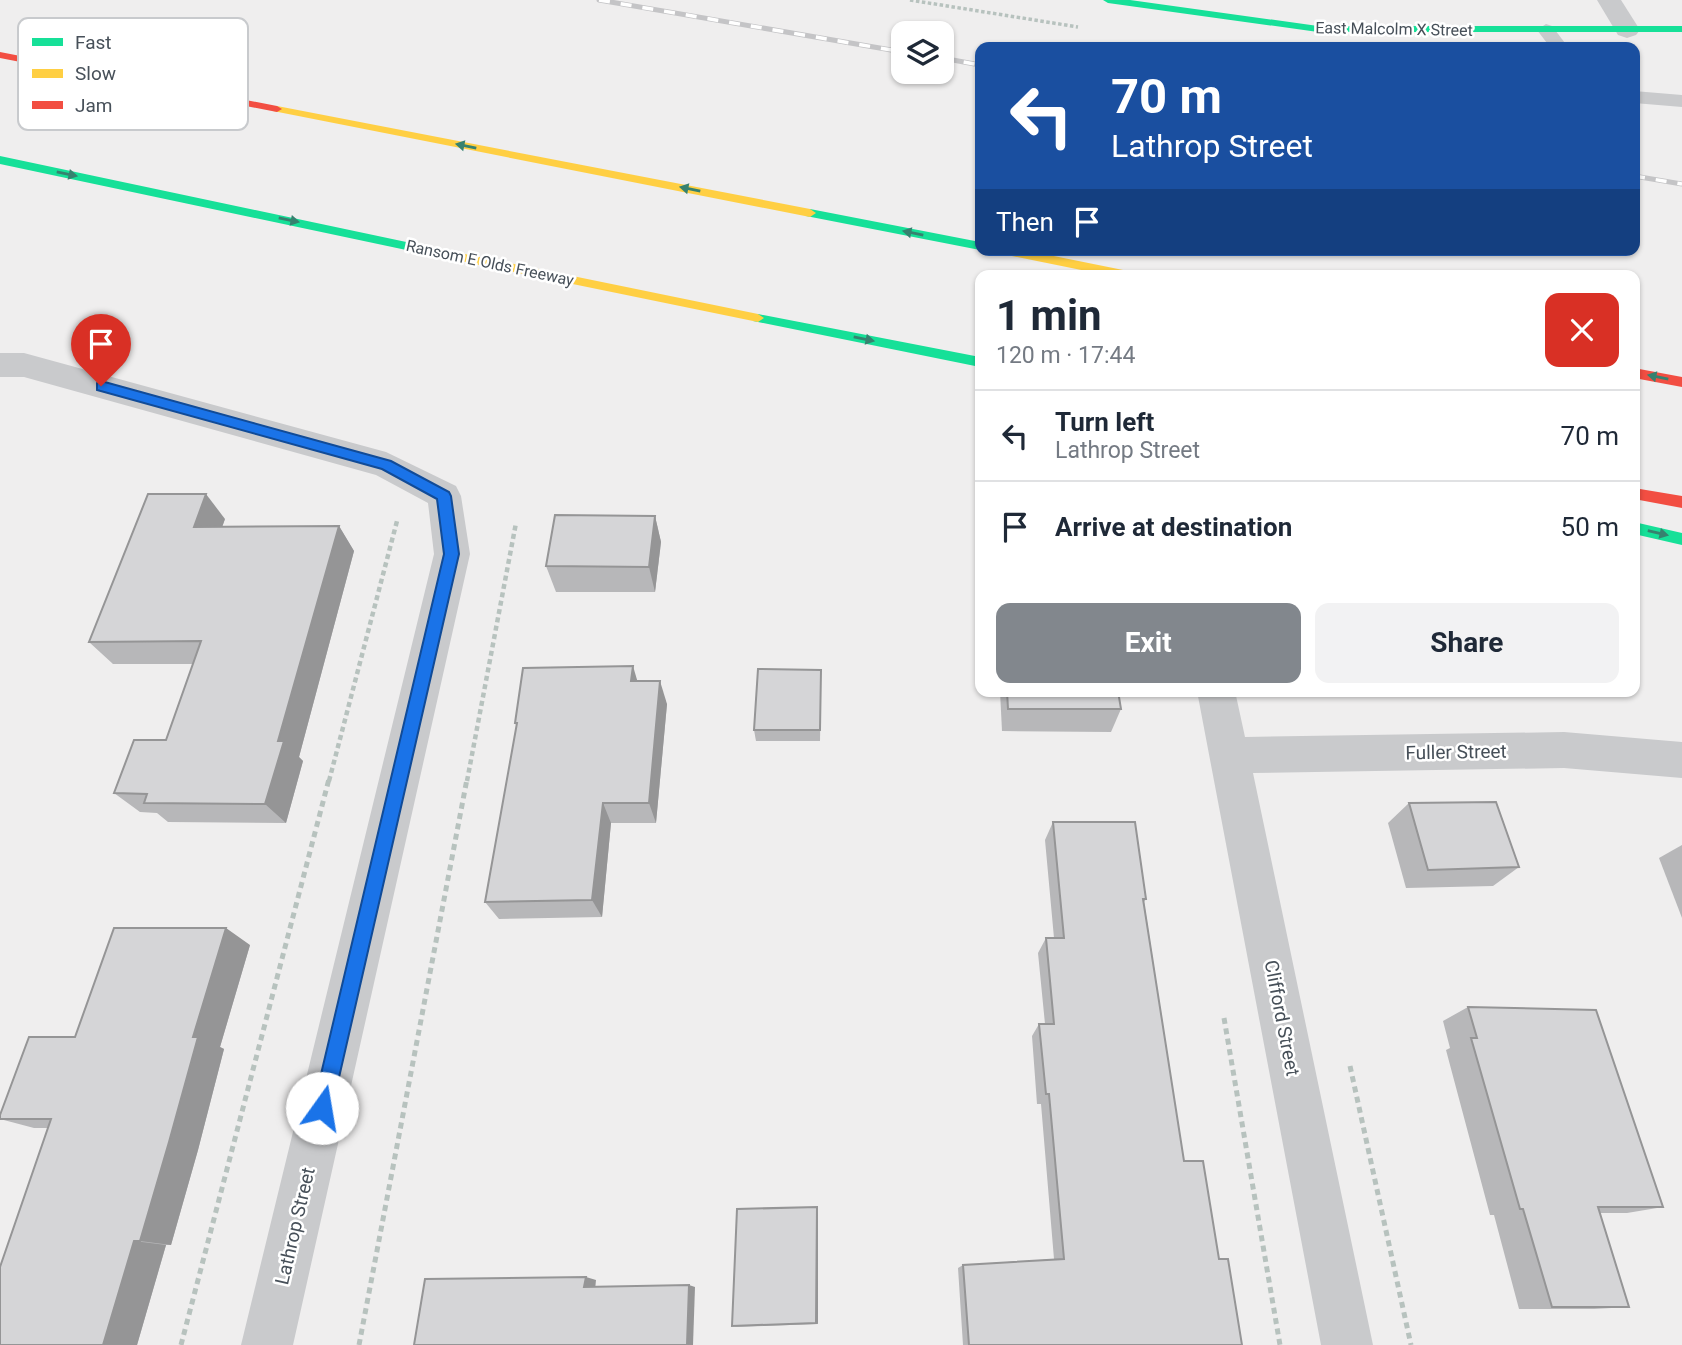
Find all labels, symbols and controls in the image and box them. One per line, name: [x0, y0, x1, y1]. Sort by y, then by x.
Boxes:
legend: [18, 18, 248, 130]
street label: East Malcolm X Street: [1315, 18, 1473, 40]
map controls: [891, 21, 954, 84]
button: layers: [891, 21, 954, 84]
text: Fast: [75, 31, 112, 54]
text: Slow: [75, 62, 116, 85]
text: 70 m: [1111, 68, 1222, 125]
icon: left: [996, 70, 1087, 161]
text: Jam: [75, 94, 112, 117]
text: Lathrop Street: [1111, 127, 1313, 165]
one-way arrow: [455, 140, 477, 151]
one-way arrow: [56, 168, 78, 179]
one-way arrow: [679, 184, 701, 195]
icon: arrive: [1068, 203, 1106, 241]
text: Then: [996, 207, 1054, 237]
one-way arrow: [279, 215, 301, 226]
one-way arrow: [902, 227, 924, 238]
street label: Ransom E Olds Freeway: [404, 236, 576, 290]
text: 1 min: [996, 291, 1102, 340]
button: close: [1545, 293, 1619, 367]
pin: [71, 314, 131, 386]
icon: arrive: [82, 325, 120, 363]
one-way arrow: [853, 334, 875, 345]
text: 120 m · 17:44: [996, 342, 1135, 369]
one-way arrow: [1647, 371, 1669, 382]
text: Turn left: [1055, 407, 1154, 437]
icon: left: [996, 417, 1034, 455]
text: 70 m: [1561, 421, 1619, 451]
text: Lathrop Street: [1055, 437, 1200, 464]
icon: arrive: [996, 508, 1034, 546]
text: Arrive at destination: [1055, 512, 1292, 542]
text: 50 m: [1561, 512, 1619, 542]
one-way arrow: [1647, 528, 1669, 539]
button: Exit: [996, 603, 1301, 683]
button: Share: [1315, 603, 1619, 683]
street label: Fuller Street: [1405, 740, 1507, 764]
street label: Clifford Street: [1260, 958, 1304, 1078]
position arrow: [285, 1071, 359, 1145]
street label: Lathrop Street: [270, 1165, 320, 1287]

